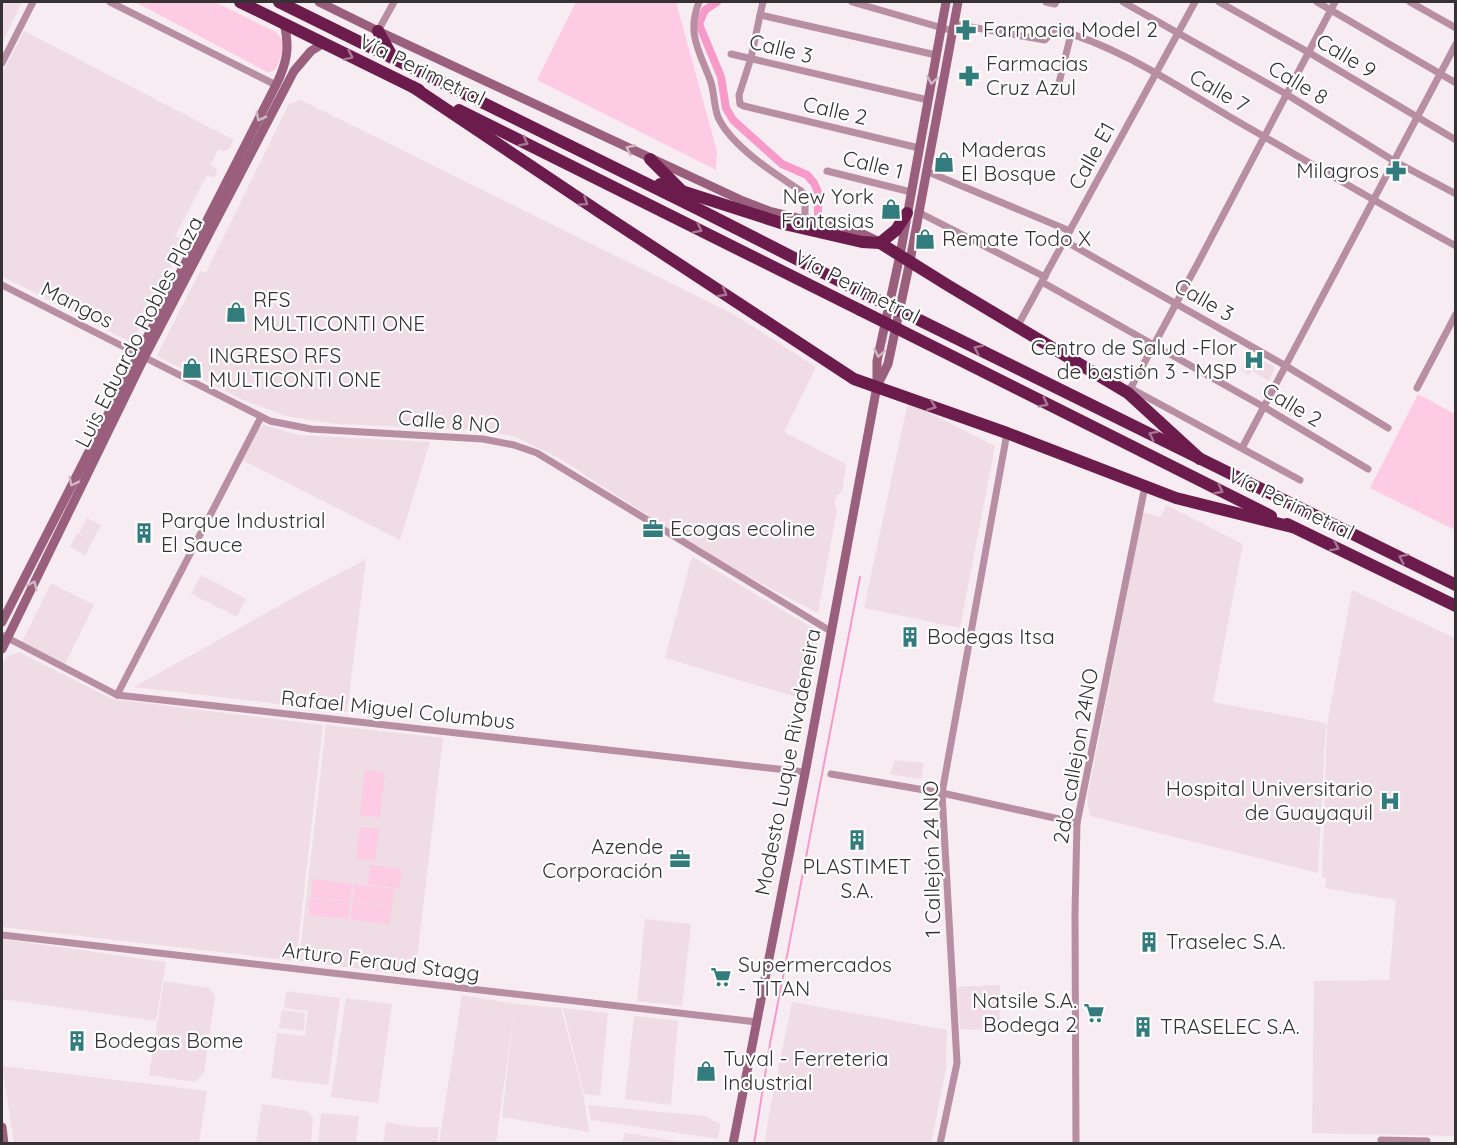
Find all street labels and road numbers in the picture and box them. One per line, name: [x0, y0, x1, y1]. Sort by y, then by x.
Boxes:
street label: Vía Perimetral: [355, 27, 490, 111]
street label: Calle 9: [1312, 27, 1381, 83]
street label: Calle 3: [747, 28, 816, 68]
street label: Calle 8: [1264, 54, 1333, 110]
street label: Calle 7: [1185, 63, 1254, 118]
street label: Calle 2: [801, 90, 870, 130]
street label: Calle E1: [1062, 117, 1120, 194]
street label: Calle 1: [840, 144, 906, 184]
street label: Luis Eduardo Robles Plaza: [68, 212, 208, 451]
street label: Vía Perimetral: [790, 243, 924, 329]
street label: Calle 3: [1170, 272, 1239, 327]
street label: Mangos: [37, 275, 118, 333]
street label: Calle 2: [1258, 376, 1327, 432]
street label: Calle 8 NO: [397, 404, 501, 438]
street label: Vía Perimetral: [1224, 461, 1359, 545]
street label: Modesto Luque Rivadeneira: [748, 626, 826, 897]
street label: 2do callejon 24NO: [1047, 666, 1103, 846]
street label: Rafael Miguel Columbus: [280, 684, 517, 734]
street label: 1 Callejón 24 NO: [917, 780, 945, 938]
street label: Arturo Feraud Stagg: [281, 936, 481, 986]

